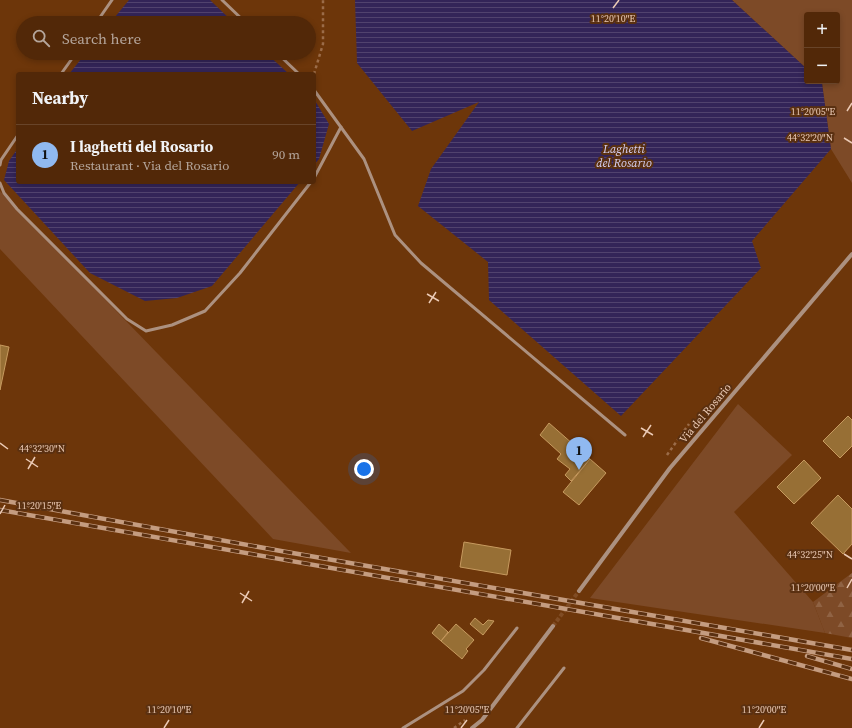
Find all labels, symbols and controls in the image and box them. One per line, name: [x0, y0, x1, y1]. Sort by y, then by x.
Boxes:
text: 11°20'10"E: [591, 12, 635, 25]
map controls: [804, 12, 840, 84]
button: +: [804, 12, 840, 48]
search box: [16, 16, 316, 60]
icon: search: [30, 27, 52, 49]
text: Search here: [62, 28, 141, 49]
button: −: [804, 48, 840, 84]
text: Nearby: [32, 86, 88, 110]
text: 11°20'05"E: [791, 105, 835, 118]
text: 44°32'20"N: [787, 131, 833, 144]
text: I laghetti del Rosario: [70, 136, 213, 157]
water label: Laghetti del Rosario: [596, 141, 652, 171]
text: 1: [41, 146, 49, 163]
text: 90 m: [272, 146, 300, 163]
text: Restaurant · Via del Rosario: [70, 157, 229, 174]
street label: Via del Rosario: [676, 380, 735, 446]
pin: 1: [566, 437, 592, 470]
text: 44°32'30"N: [19, 442, 65, 455]
your location: [354, 459, 374, 479]
text: 11°20'15"E: [17, 499, 61, 512]
text: 44°32'25"N: [787, 548, 833, 561]
text: 11°20'00"E: [791, 581, 835, 594]
text: 11°20'10"E: [147, 703, 191, 716]
text: 11°20'05"E: [445, 703, 489, 716]
text: 11°20'00"E: [742, 703, 786, 716]

